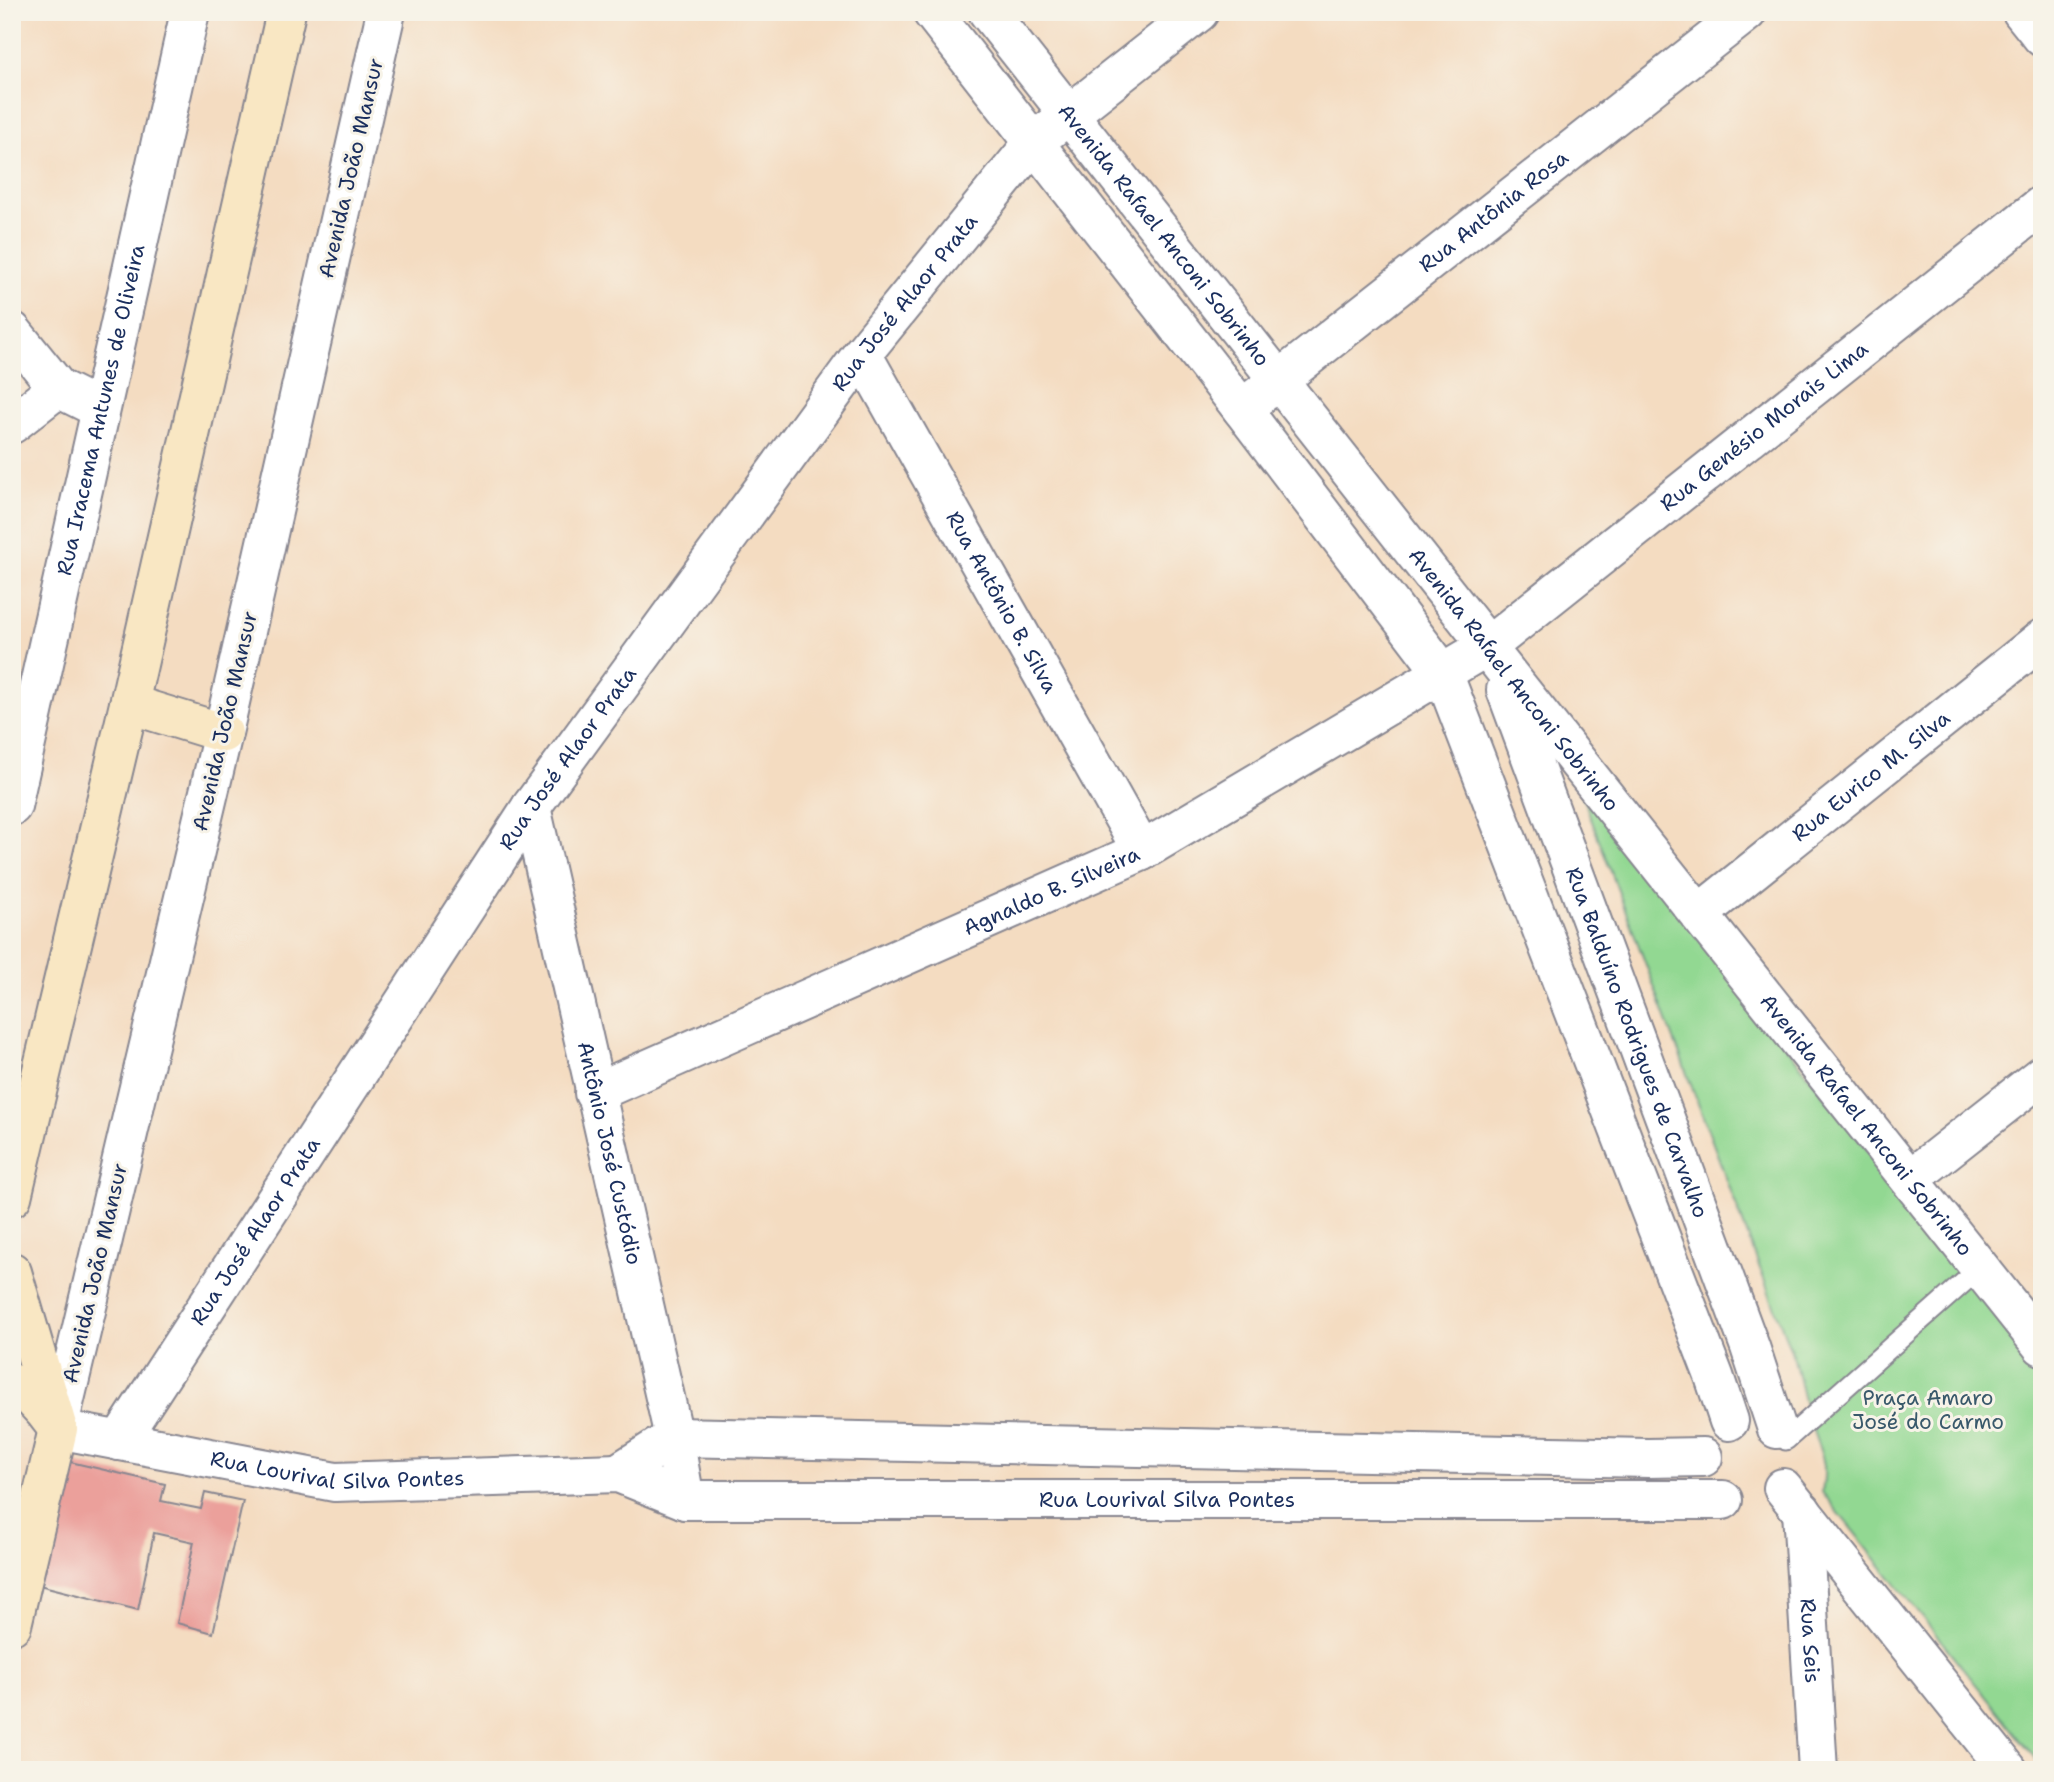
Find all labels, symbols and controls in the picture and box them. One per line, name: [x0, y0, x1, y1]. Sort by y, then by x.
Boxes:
street label: Avenida João Mansur: [312, 55, 390, 281]
street label: Avenida Rafael Anconi Sobrinho: [1052, 98, 1276, 372]
street label: Rua Antônia Rosa: [1413, 144, 1574, 279]
street label: Rua José Alaor Prata: [825, 208, 984, 397]
street label: Rua Iracema Antunes de Oliveira: [50, 242, 151, 578]
street label: Rua Genésio Morais Lima: [1654, 335, 1874, 518]
street label: Rua Antônio B. Silva: [939, 506, 1064, 698]
street label: Avenida Rafael Anconi Sobrinho: [1402, 542, 1626, 817]
street label: Avenida João Mansur: [186, 608, 264, 834]
street label: Rua José Alaor Prata: [493, 661, 643, 855]
street label: Rua Eurico M. Silva: [1786, 704, 1956, 848]
street label: Agnaldo B. Silveira: [959, 840, 1144, 942]
street label: Rua Balduíno Rodrigues de Carvalho: [1559, 863, 1715, 1222]
street label: Avenida Rafael Anconi Sobrinho: [1754, 988, 1979, 1262]
street label: Antônio José Custódio: [571, 1039, 648, 1268]
street label: Rua José Alaor Prata: [184, 1132, 327, 1331]
street label: Avenida João Mansur: [56, 1160, 134, 1386]
park label: Praça Amaro José do Carmo: [1852, 1384, 2004, 1436]
street label: Rua Lourival Silva Pontes: [208, 1444, 465, 1496]
street label: Rua Lourival Silva Pontes: [1039, 1486, 1295, 1514]
street label: Rua Seis: [1793, 1597, 1827, 1684]

